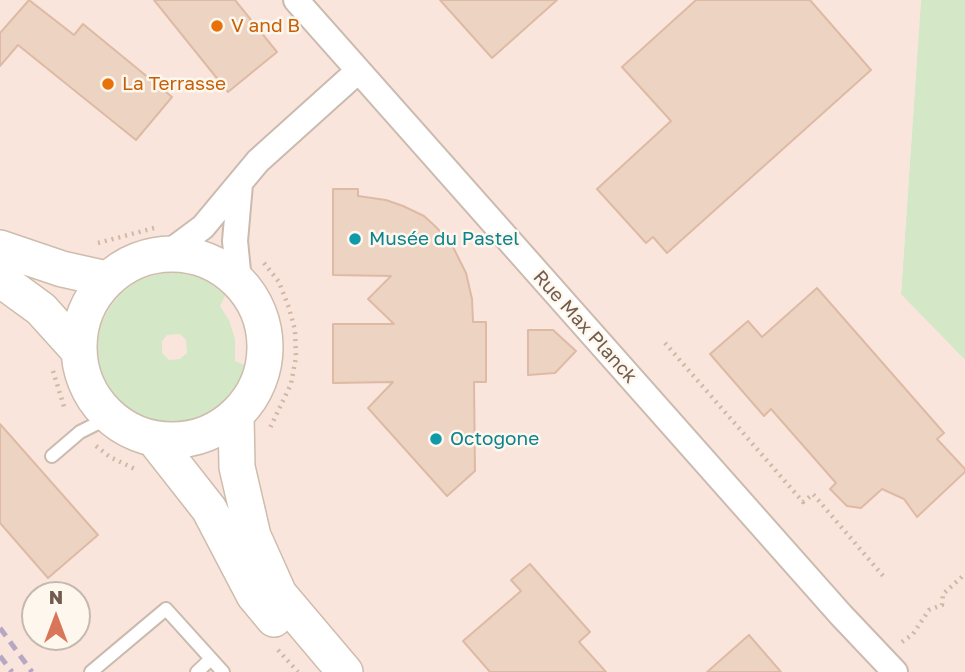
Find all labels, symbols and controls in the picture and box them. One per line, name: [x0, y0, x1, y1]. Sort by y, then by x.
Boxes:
place label: V and B: [231, 15, 300, 37]
marker: V and B: [209, 18, 225, 34]
place label: La Terrasse: [122, 73, 226, 95]
marker: La Terrasse: [100, 76, 116, 92]
place label: Musée du Pastel: [369, 228, 519, 250]
marker: Musée du Pastel: [347, 231, 363, 247]
street label: Rue Max Planck: [528, 266, 642, 388]
place label: Octogone: [450, 428, 539, 450]
marker: Octogone: [428, 431, 444, 447]
north arrow: [21, 581, 91, 651]
text: N: [49, 585, 63, 608]

